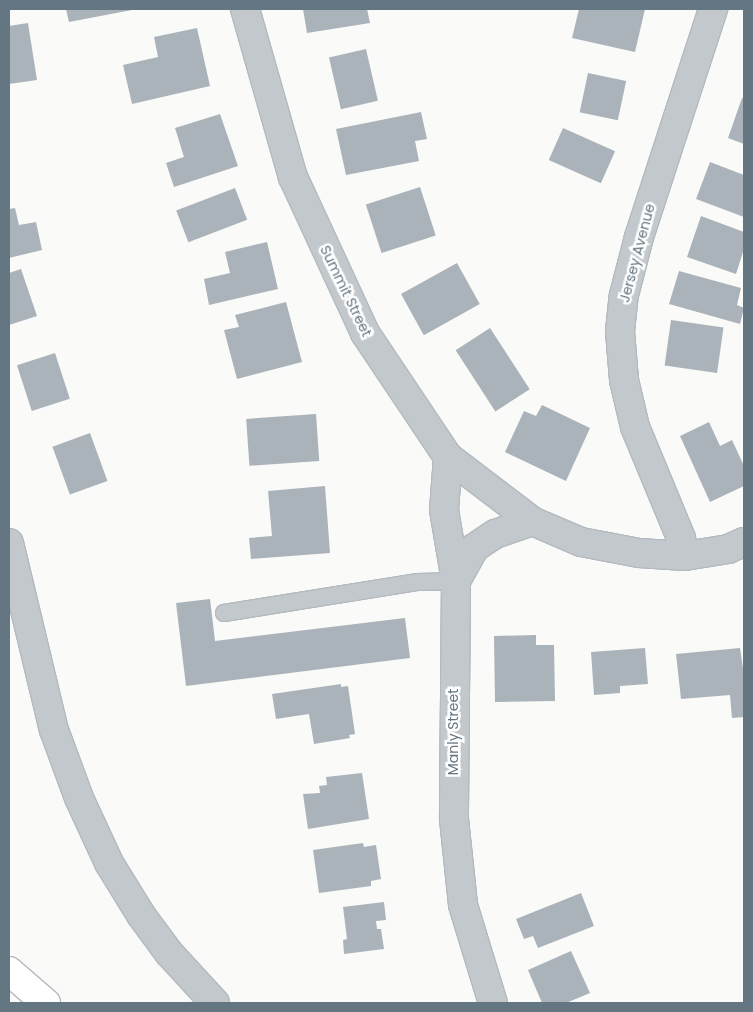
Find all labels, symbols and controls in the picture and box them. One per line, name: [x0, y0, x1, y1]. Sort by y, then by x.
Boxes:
street label: Jersey Avenue: [616, 202, 658, 304]
street label: Summit Street: [317, 243, 375, 339]
street label: Manly Street: [445, 689, 461, 775]

